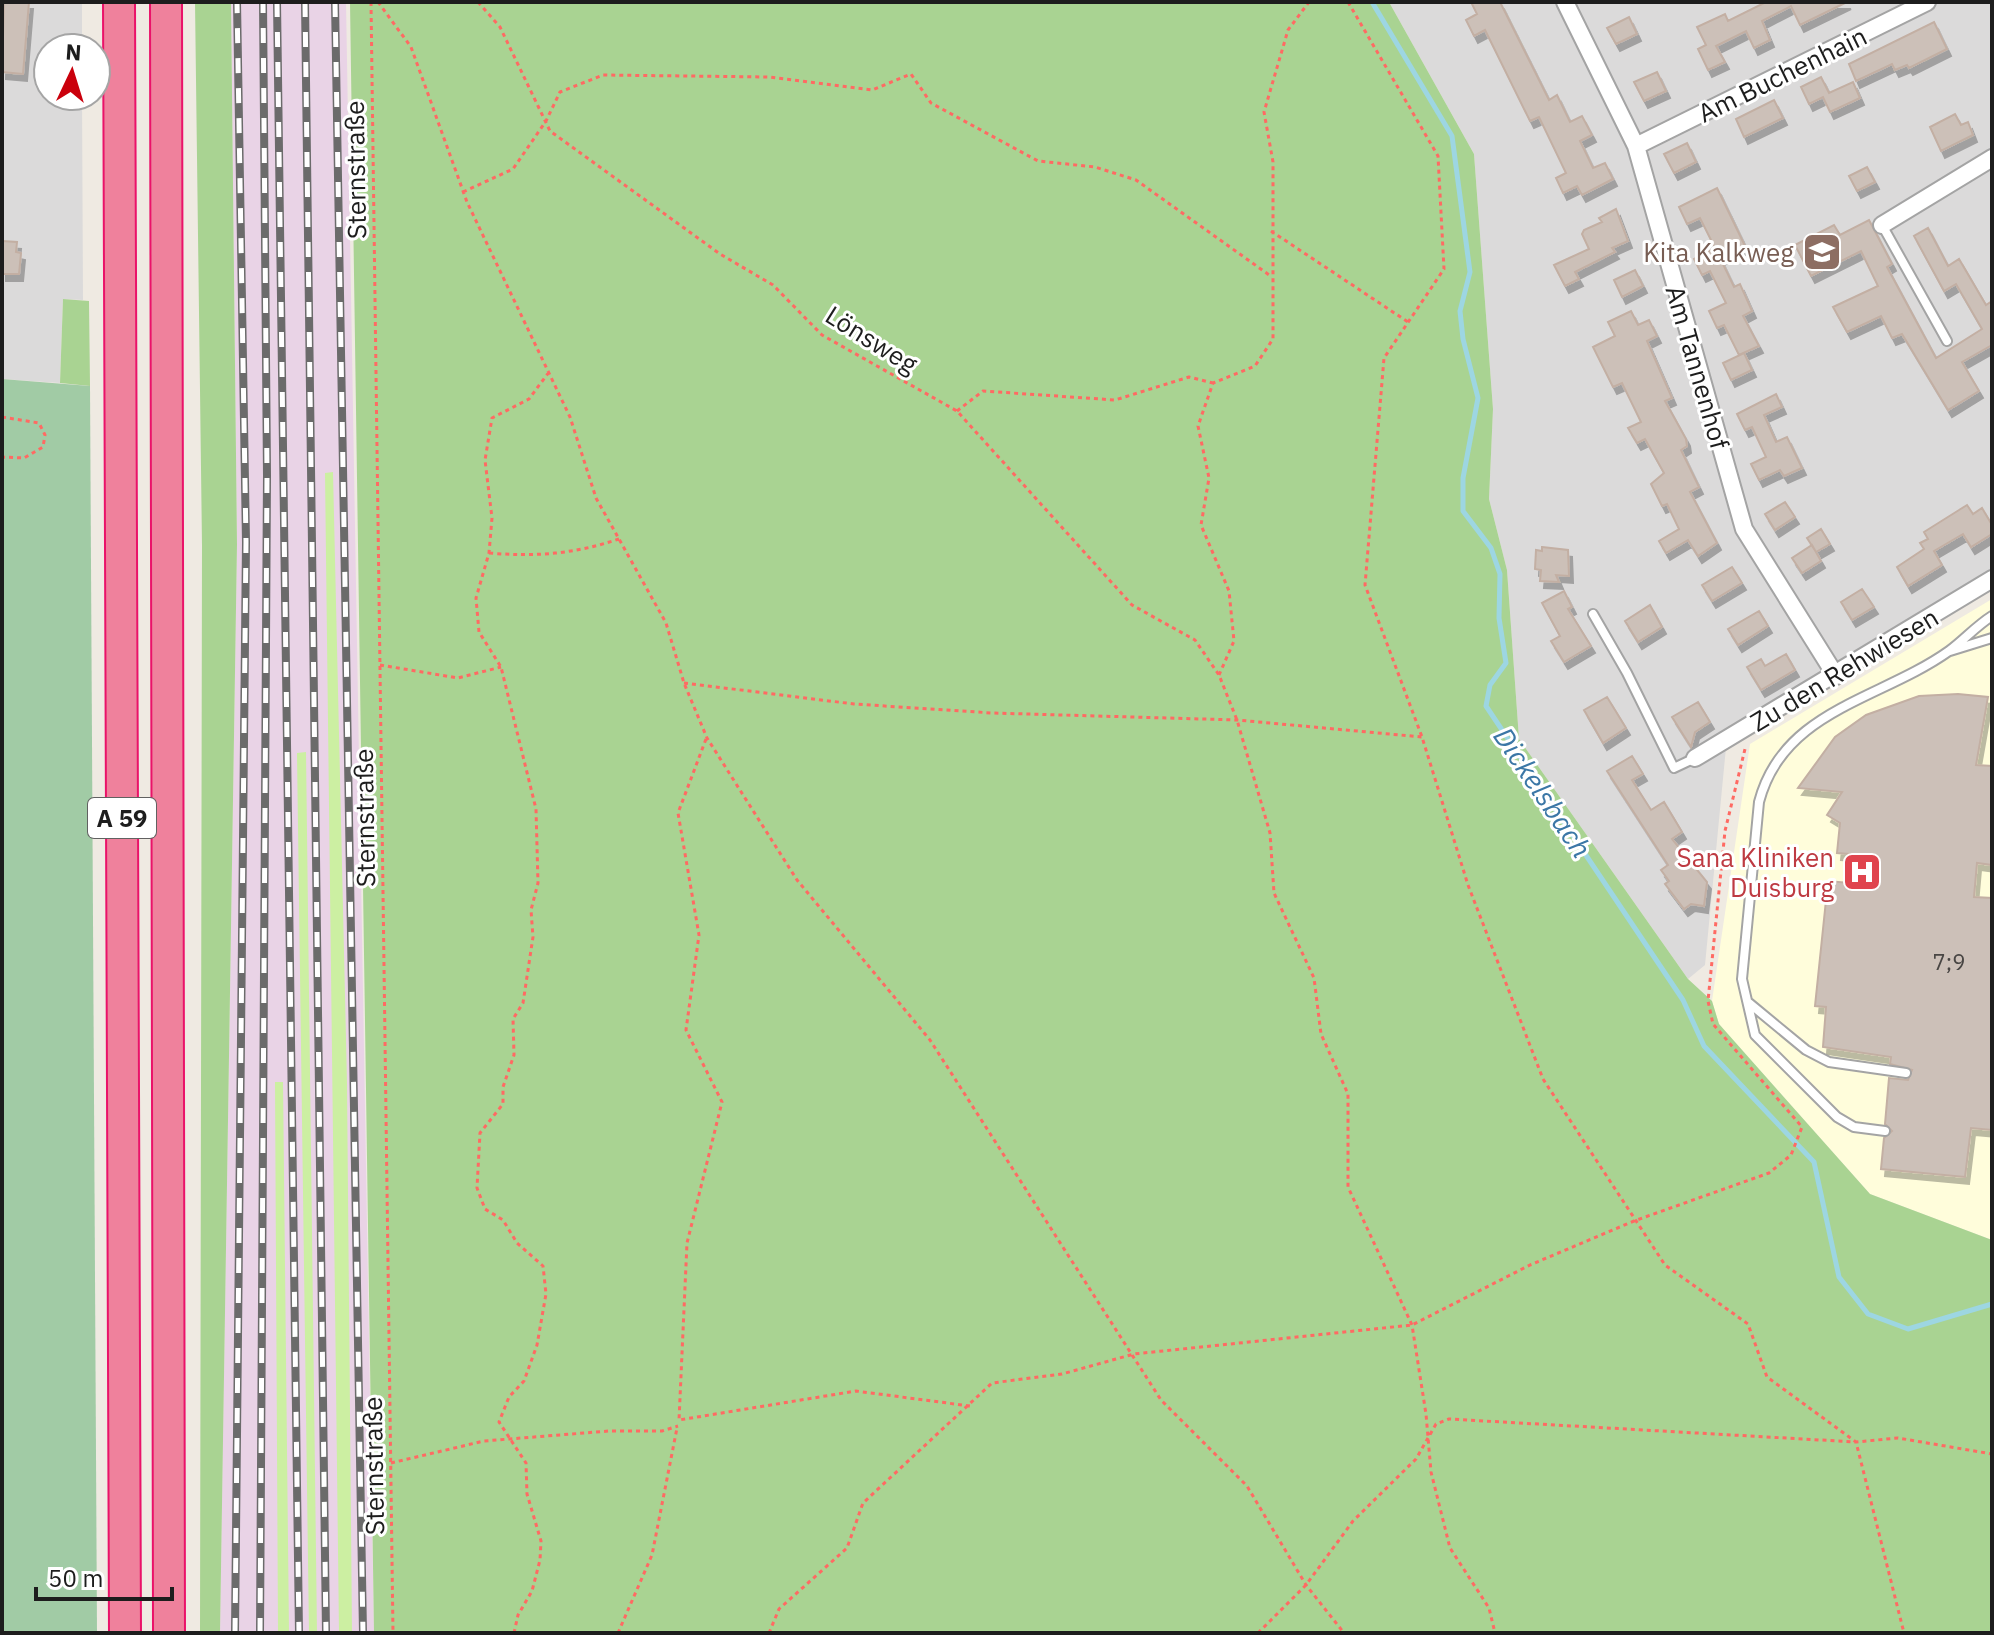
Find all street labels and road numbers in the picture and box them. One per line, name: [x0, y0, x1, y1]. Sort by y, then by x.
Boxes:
street label: Am Buchenhain: [1692, 18, 1872, 130]
street label: Sternstraße: [337, 100, 373, 240]
street label: Am Tannenhof: [1658, 281, 1738, 453]
street label: Lönsweg: [820, 297, 925, 381]
street label: Zu den Rehwiesen: [1744, 599, 1944, 739]
street label: Sternstraße: [346, 748, 382, 888]
road number: A 59: [88, 798, 156, 838]
street label: Sternstraße: [355, 1396, 391, 1536]

